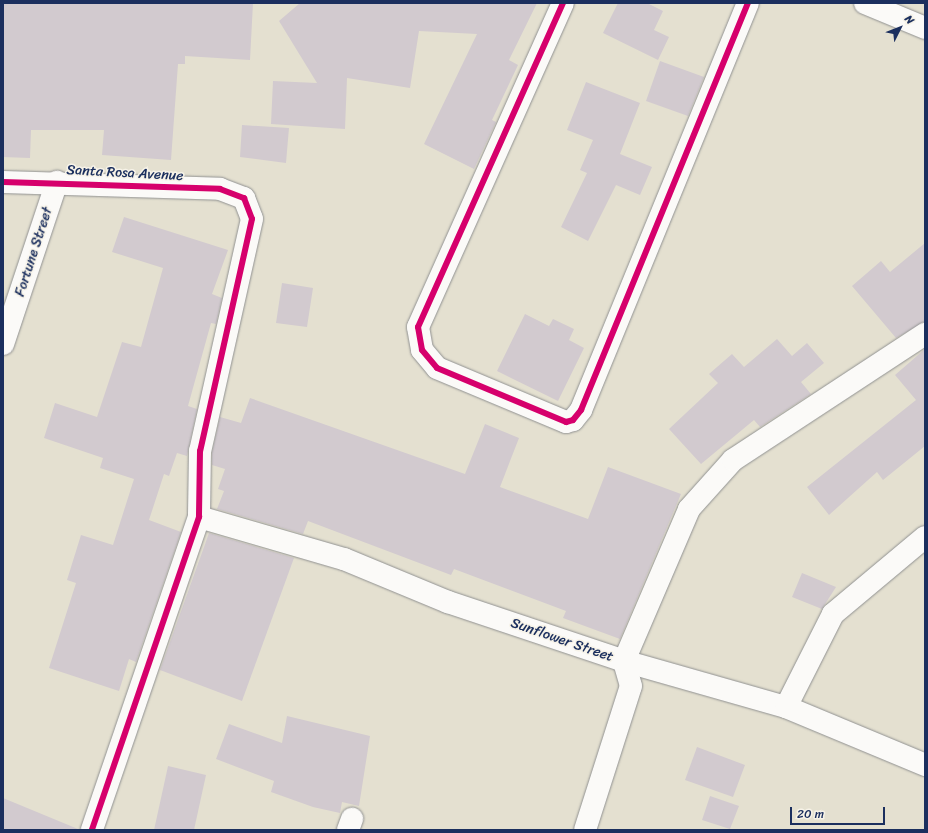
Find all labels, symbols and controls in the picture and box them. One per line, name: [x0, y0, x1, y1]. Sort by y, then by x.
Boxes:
north arrow: [880, 8, 920, 48]
text: N: [900, 10, 919, 29]
street label: Santa Rosa Avenue: [66, 162, 184, 184]
street label: Fortune Street: [12, 205, 56, 299]
street label: Sunflower Street: [508, 615, 616, 665]
scale bar: [792, 799, 887, 825]
text: 20 m: [797, 803, 824, 825]

